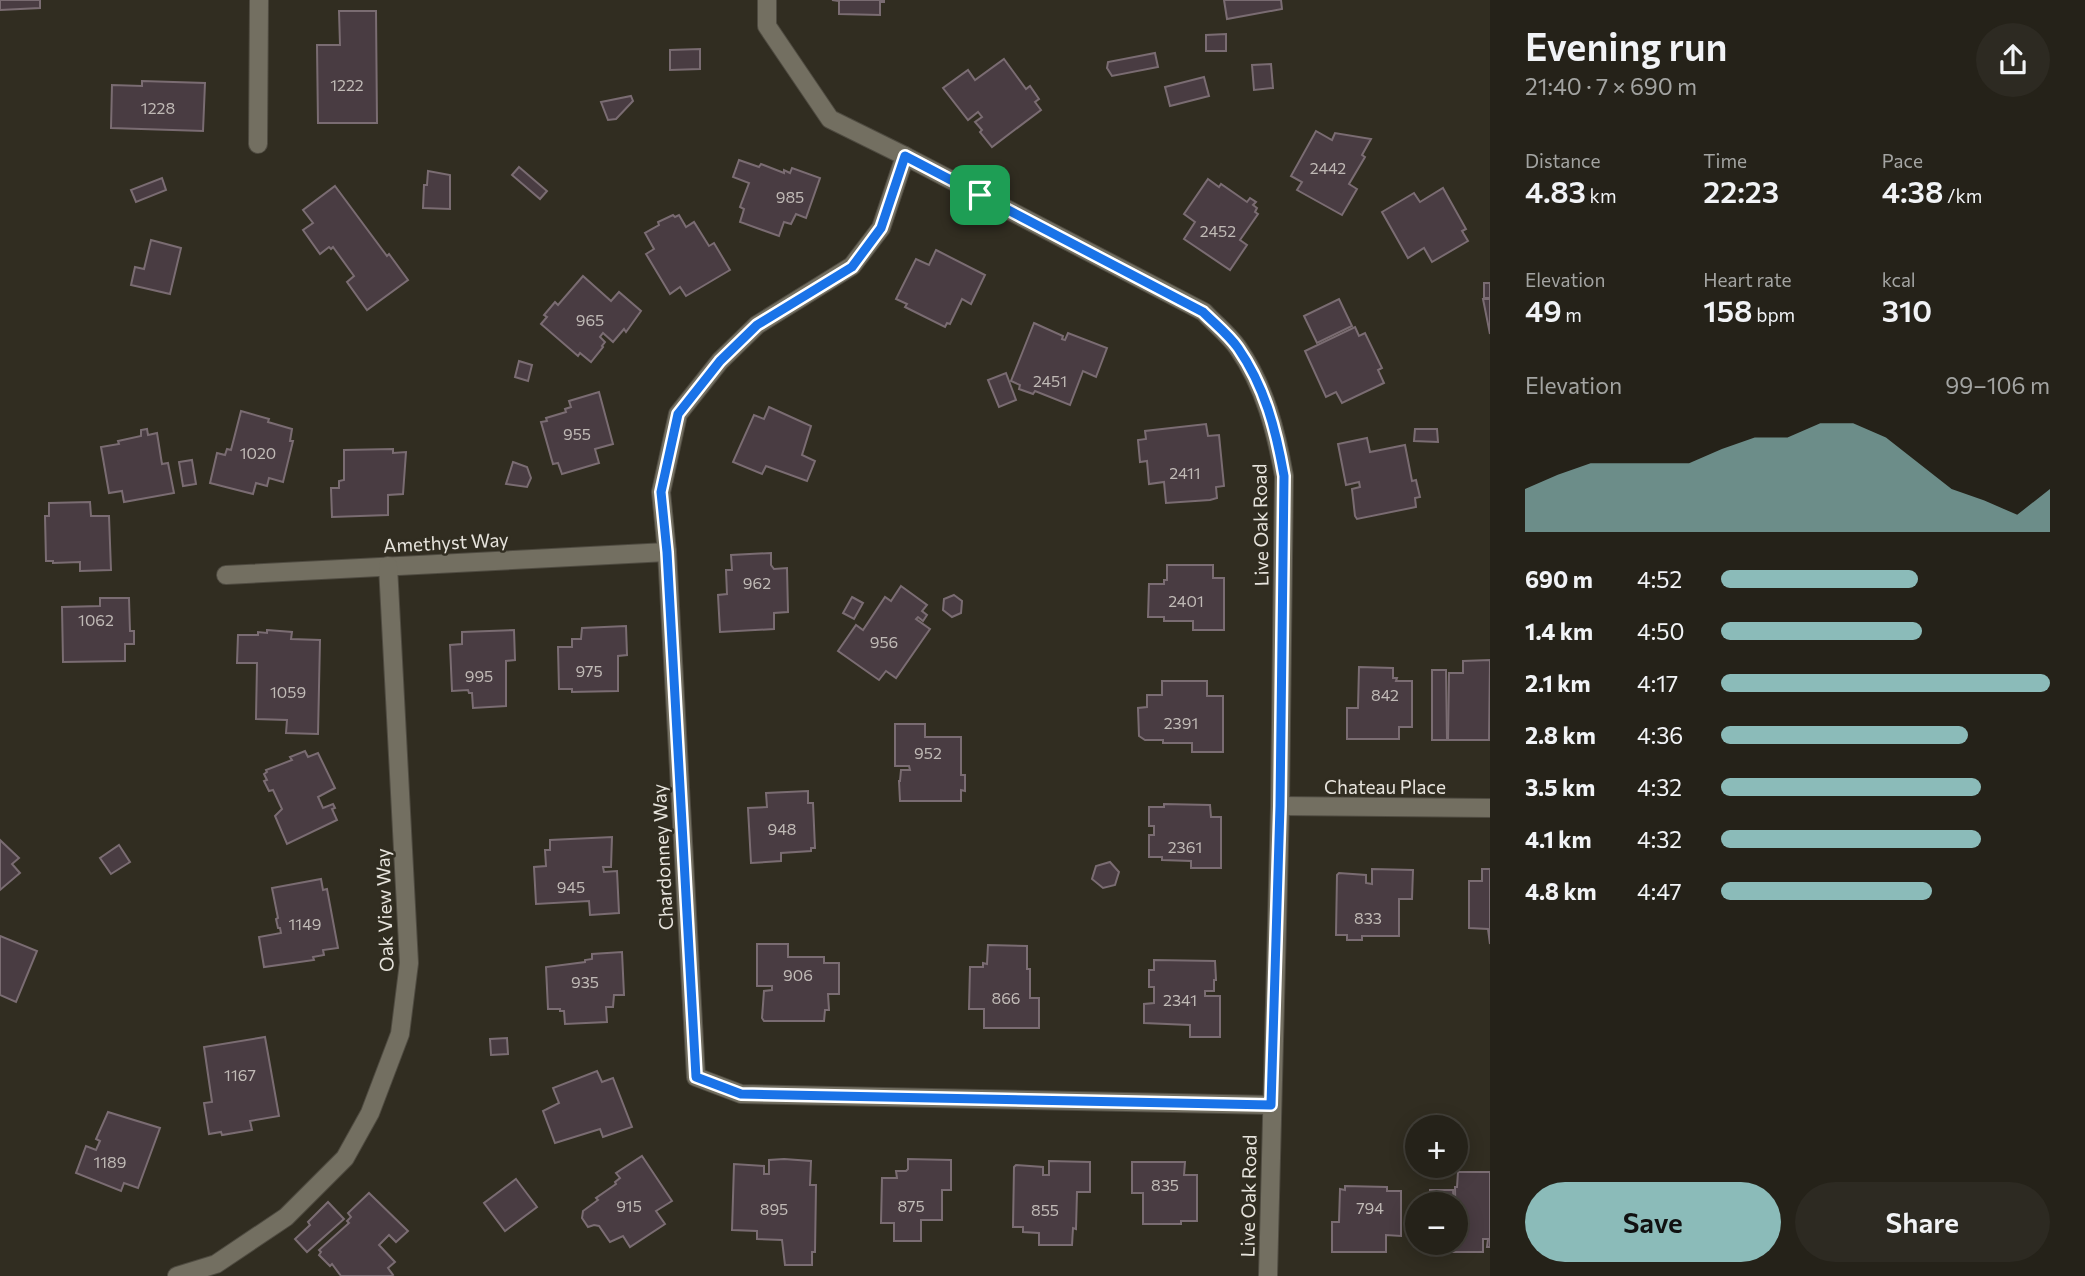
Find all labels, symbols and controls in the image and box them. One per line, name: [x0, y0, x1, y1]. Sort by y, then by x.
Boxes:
text: Evening run: [1525, 22, 1728, 69]
button: share: [1976, 23, 2050, 97]
text: 21:40 · 7 × 690 m: [1525, 72, 1697, 100]
house number: 1222: [330, 75, 364, 94]
house number: 1228: [141, 98, 175, 117]
text: Distance: [1525, 149, 1601, 172]
text: Time: [1703, 149, 1747, 172]
text: Pace: [1882, 149, 1923, 172]
house number: 2442: [1310, 158, 1346, 177]
pin: [950, 165, 1010, 225]
text: 4.83: [1525, 172, 1586, 209]
text: 22:23: [1703, 172, 1779, 209]
text: 4:38: [1882, 172, 1943, 209]
icon: arrive: [961, 176, 999, 214]
text: km: [1586, 184, 1616, 207]
text: /km: [1943, 184, 1982, 207]
house number: 985: [776, 187, 804, 206]
house number: 2452: [1200, 221, 1236, 240]
text: Elevation: [1525, 268, 1605, 291]
text: Heart rate: [1703, 268, 1792, 291]
text: kcal: [1882, 268, 1916, 291]
text: 49: [1525, 291, 1562, 328]
text: 158: [1703, 291, 1753, 328]
text: 310: [1882, 291, 1932, 328]
text: m: [1562, 303, 1582, 326]
text: bpm: [1753, 303, 1795, 326]
house number: 965: [576, 310, 604, 329]
house number: 2451: [1033, 371, 1067, 390]
text: Elevation: [1525, 371, 1622, 399]
text: 99–106 m: [1945, 371, 2050, 399]
house number: 955: [563, 424, 591, 443]
house number: 1020: [240, 443, 276, 462]
house number: 2411: [1169, 463, 1201, 482]
street label: Live Oak Road: [1247, 464, 1273, 586]
street label: Amethyst Way: [383, 527, 510, 557]
text: 690 m: [1525, 565, 1593, 593]
text: 4:52: [1637, 565, 1682, 593]
house number: 962: [743, 573, 771, 592]
house number: 2401: [1168, 591, 1204, 610]
house number: 1062: [78, 610, 114, 629]
text: 1.4 km: [1525, 617, 1593, 645]
text: 4:50: [1637, 617, 1684, 645]
house number: 956: [870, 632, 898, 651]
house number: 975: [575, 661, 603, 680]
house number: 995: [465, 666, 493, 685]
text: 2.1 km: [1525, 669, 1591, 697]
text: 4:17: [1637, 669, 1678, 697]
house number: 1059: [270, 682, 306, 701]
house number: 842: [1371, 685, 1399, 704]
house number: 2391: [1164, 713, 1198, 732]
text: 2.8 km: [1525, 721, 1596, 749]
text: 4:36: [1637, 721, 1683, 749]
house number: 952: [914, 743, 942, 762]
text: 3.5 km: [1525, 773, 1595, 801]
text: 4:32: [1637, 773, 1682, 801]
street label: Chateau Place: [1324, 775, 1446, 798]
street label: Chardonney Way: [647, 783, 677, 931]
house number: 948: [767, 819, 797, 838]
text: 4.1 km: [1525, 825, 1591, 853]
text: 4:32: [1637, 825, 1682, 853]
house number: 2361: [1168, 837, 1202, 856]
street label: Oak View Way: [370, 848, 398, 972]
house number: 945: [557, 877, 585, 896]
text: 4.8 km: [1525, 877, 1597, 905]
text: 4:47: [1637, 877, 1682, 905]
house number: 833: [1354, 908, 1382, 927]
house number: 1149: [289, 914, 322, 933]
house number: 906: [783, 965, 813, 984]
house number: 935: [571, 972, 599, 991]
house number: 866: [991, 988, 1021, 1007]
house number: 2341: [1163, 990, 1197, 1009]
house number: 1167: [224, 1065, 256, 1084]
map controls: [1405, 1115, 1468, 1255]
button: +: [1405, 1115, 1468, 1178]
street label: Live Oak Road: [1235, 1135, 1261, 1257]
house number: 1189: [93, 1152, 127, 1171]
house number: 835: [1151, 1175, 1179, 1194]
button: Save: [1525, 1182, 1781, 1262]
button: Share: [1795, 1182, 2050, 1262]
button: −: [1405, 1192, 1468, 1255]
house number: 915: [616, 1196, 642, 1215]
house number: 875: [897, 1196, 925, 1215]
house number: 794: [1356, 1198, 1384, 1217]
house number: 895: [760, 1199, 788, 1218]
house number: 855: [1031, 1200, 1059, 1219]

